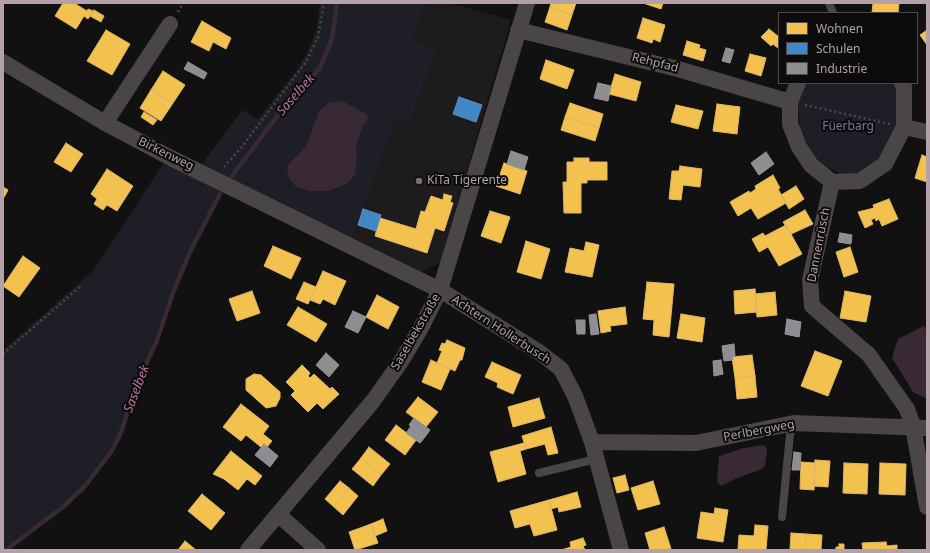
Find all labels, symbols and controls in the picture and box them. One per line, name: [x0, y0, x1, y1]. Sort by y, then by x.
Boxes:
legend: [778, 12, 918, 84]
text: Wohnen: [816, 20, 863, 37]
text: Schulen: [816, 40, 860, 57]
street label: Rehpfad: [630, 50, 680, 76]
text: Industrie: [816, 60, 867, 77]
water label: Saselbek: [274, 71, 318, 119]
park label: Füerbarg: [822, 120, 874, 134]
street label: Birkenweg: [136, 134, 196, 174]
place label: KiTa Tigerente: [427, 174, 507, 188]
marker: KiTa Tigerente: [414, 176, 424, 186]
street label: Dannenrüsch: [805, 206, 833, 284]
street label: Saselbekstraße: [388, 291, 444, 373]
street label: Achtern Hollerbusch: [449, 293, 553, 367]
water label: Saselbek: [121, 363, 153, 415]
street label: Perlbergweg: [722, 417, 796, 445]

